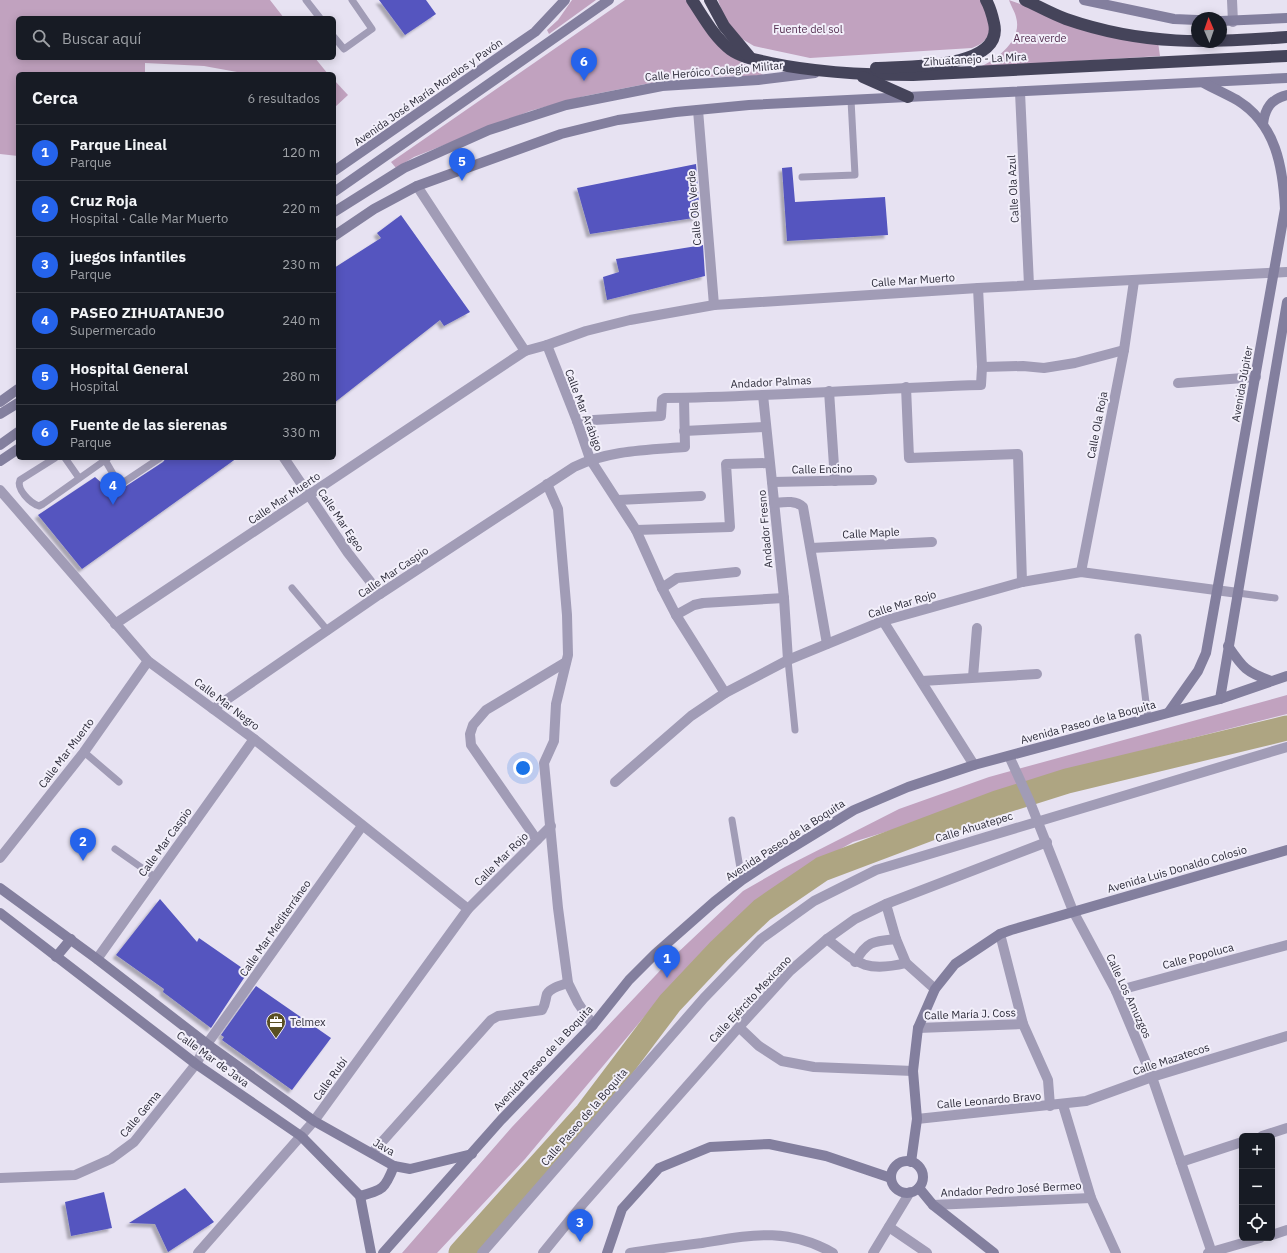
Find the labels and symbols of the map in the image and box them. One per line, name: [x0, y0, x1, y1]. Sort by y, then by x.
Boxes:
north arrow: [1191, 12, 1227, 48]
park label: Fuente del sol: [773, 22, 843, 36]
park label: Area verde: [1013, 31, 1067, 45]
street label: Avenida José María Morelos y Pavón: [351, 35, 505, 149]
pin: 6: [571, 48, 597, 81]
street label: Zihuatanejo - La Mira: [923, 49, 1027, 69]
street label: Calle Heróico Colegio Militar: [644, 58, 784, 84]
pin: 5: [449, 148, 475, 181]
street label: Calle Ola Azul: [1004, 155, 1022, 223]
street label: Calle Ola Verde: [684, 170, 704, 246]
street label: Calle Mar Muerto: [871, 270, 955, 290]
street label: Avenida Júpiter: [1228, 345, 1256, 423]
street label: Calle Mar Arábigo: [562, 367, 606, 453]
street label: Andador Palmas: [730, 373, 812, 391]
street label: Calle Ola Roja: [1084, 390, 1110, 460]
street label: Calle Encino: [792, 461, 852, 477]
street label: Calle Mar Muerto: [245, 469, 323, 527]
pin: 4: [100, 472, 126, 505]
street label: Calle Mar Egeo: [315, 486, 367, 554]
street label: Andador Fresno: [755, 489, 775, 569]
street label: Calle Maple: [842, 525, 900, 541]
street label: Calle Mar Caspio: [355, 543, 431, 601]
street label: Calle Mar Rojo: [866, 587, 938, 621]
street label: Calle Mar Negro: [191, 675, 263, 733]
street label: Avenida Paseo de la Boquita: [1019, 697, 1157, 747]
street label: Calle Mar Muerto: [35, 715, 97, 791]
your location: [513, 758, 533, 778]
street label: Avenida Paseo de la Boquita: [723, 796, 847, 884]
street label: Calle Mar Caspio: [135, 805, 195, 879]
street label: Calle Ahuatepec: [933, 808, 1015, 845]
pin: 2: [70, 828, 96, 861]
street label: Calle Mar Rojo: [471, 829, 531, 889]
street label: Avenida Luis Donaldo Colosio: [1106, 842, 1248, 896]
street label: Calle Mar Mediterráneo: [236, 877, 314, 979]
street label: Calle Popoluca: [1161, 940, 1235, 972]
pin: 1: [654, 945, 680, 978]
street label: Calle Los Amuzgos: [1103, 951, 1155, 1041]
street label: Calle Ejército Mexicano: [706, 952, 794, 1046]
street label: Avenida Paseo de la Boquita: [490, 1002, 596, 1114]
street label: Calle María J. Coss: [924, 1005, 1016, 1023]
office icon: Telmex: [265, 1011, 287, 1039]
place label: Telmex: [290, 1015, 326, 1029]
street label: Calle Mar de Java: [174, 1028, 252, 1090]
street label: Calle Mazatecos: [1131, 1040, 1211, 1078]
street label: Calle Rubí: [310, 1055, 350, 1103]
street label: Calle Paseo de la Boquita: [538, 1065, 630, 1169]
street label: Calle Gema: [116, 1088, 164, 1140]
street label: Calle Leonardo Bravo: [936, 1088, 1042, 1112]
street label: Java: [371, 1135, 397, 1159]
street label: Andador Pedro José Bermeo: [940, 1178, 1082, 1200]
pin: 3: [567, 1209, 593, 1242]

